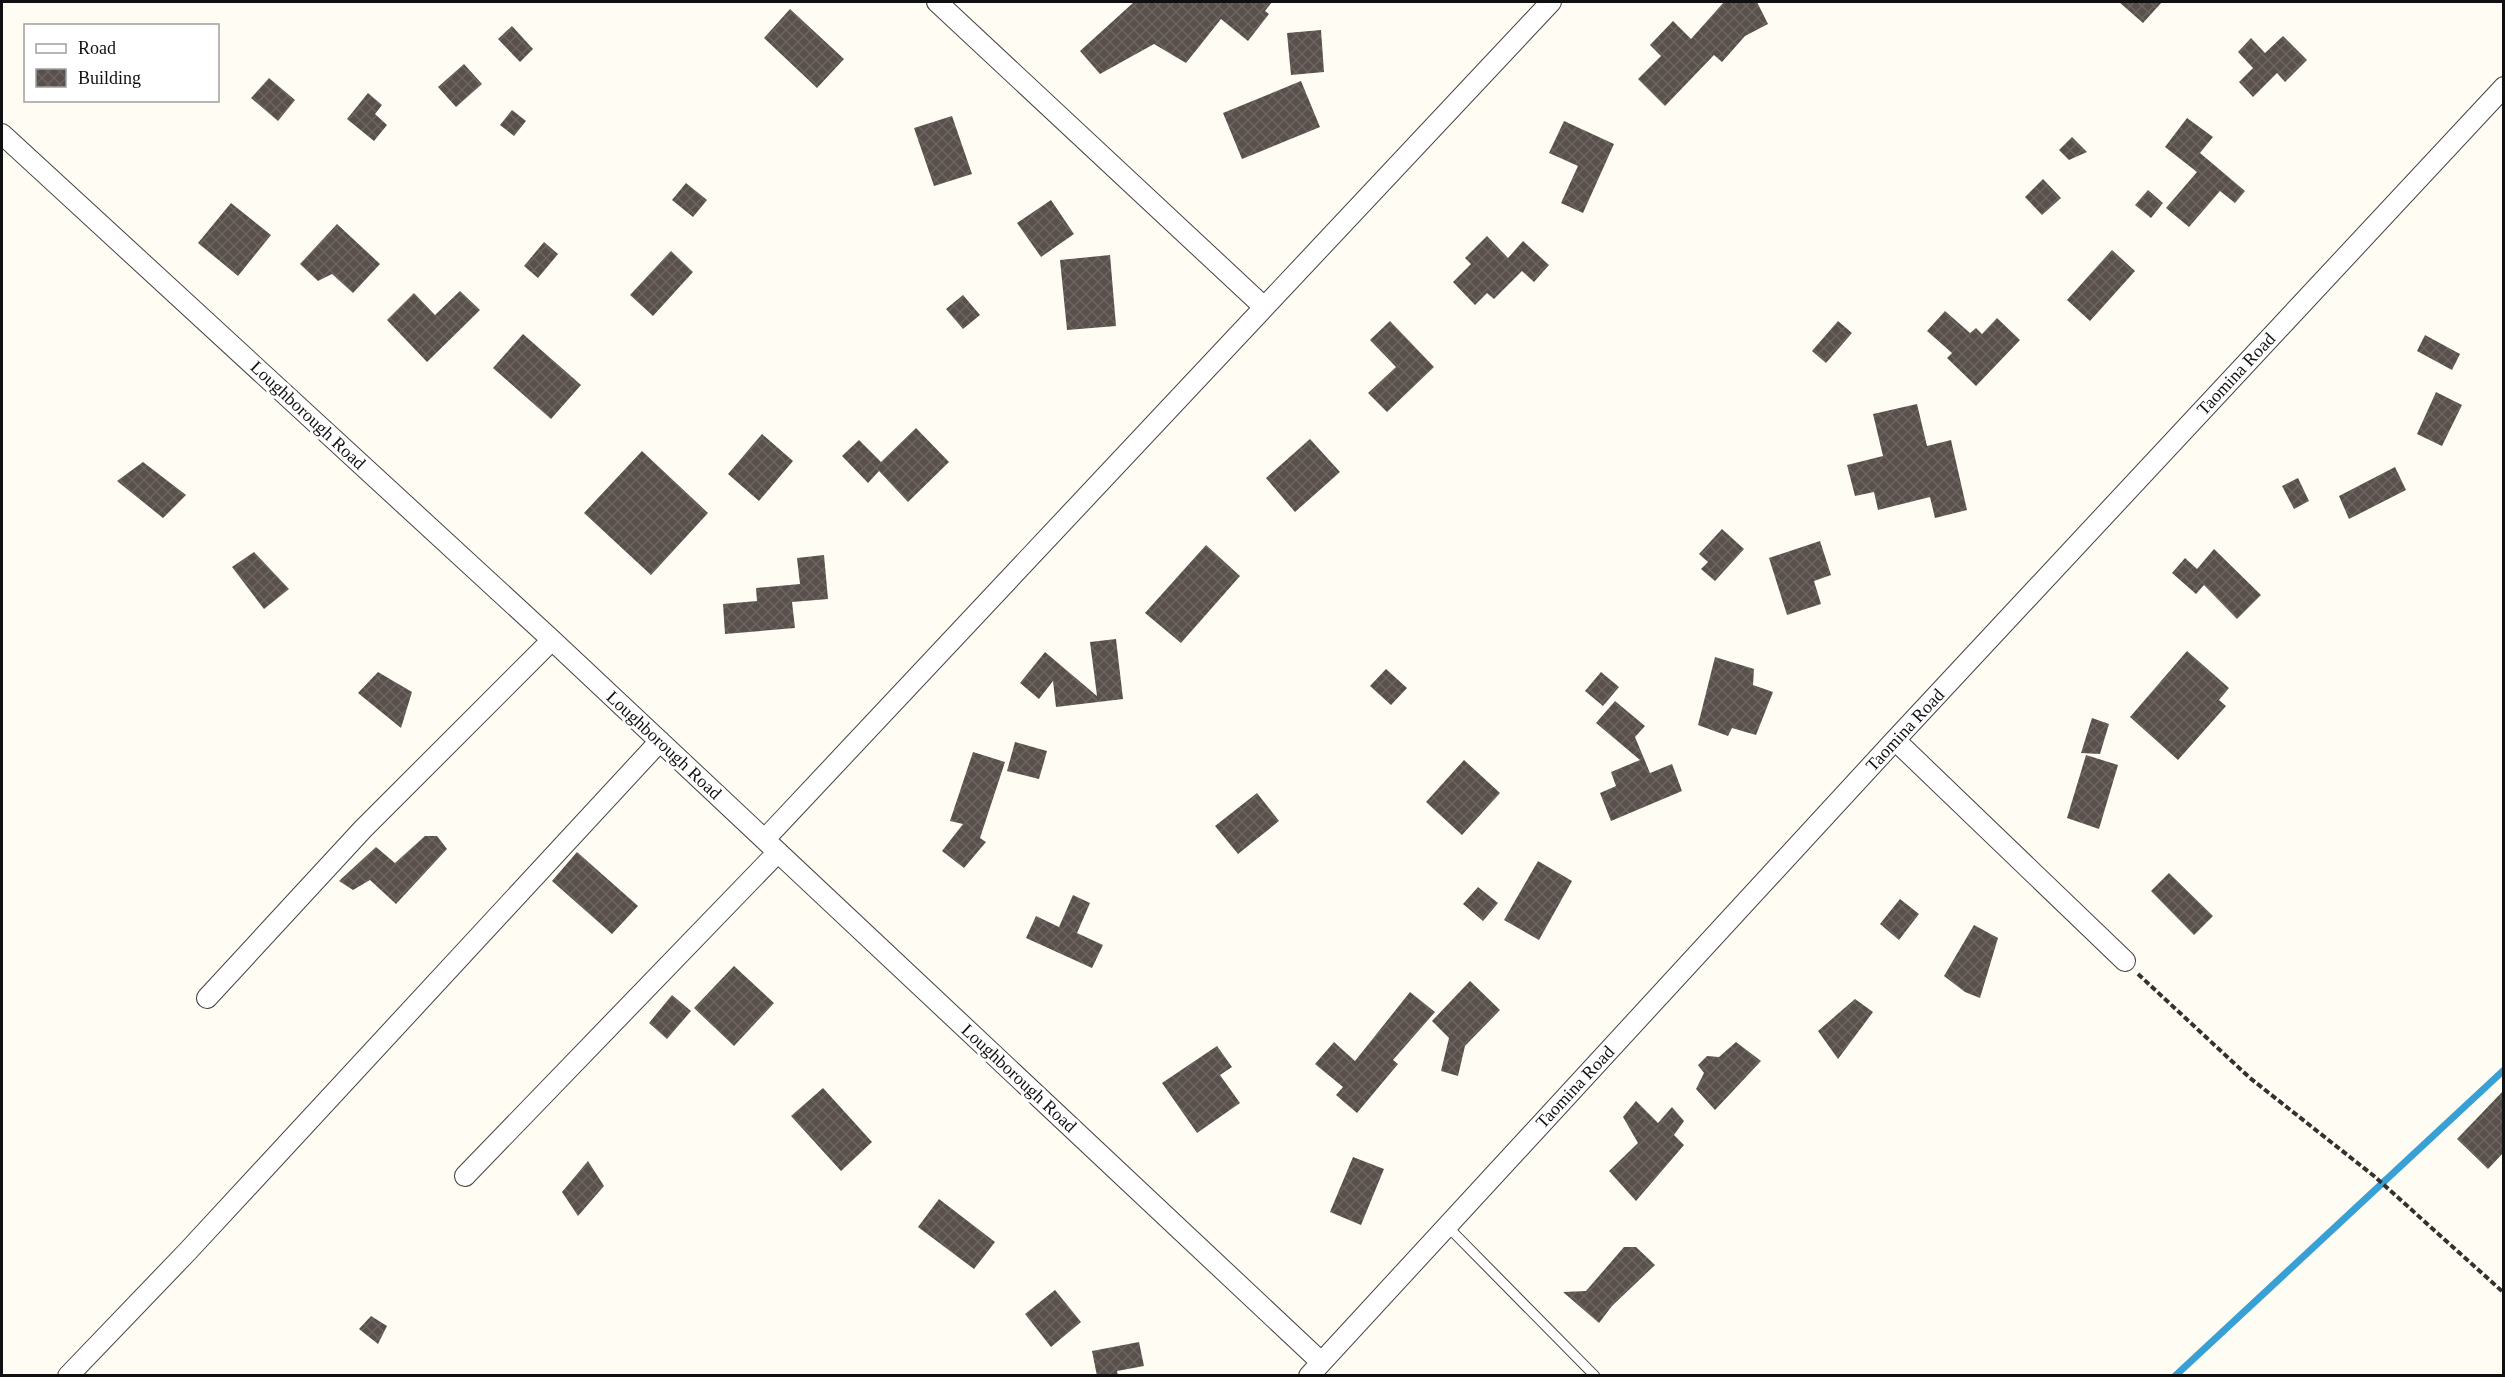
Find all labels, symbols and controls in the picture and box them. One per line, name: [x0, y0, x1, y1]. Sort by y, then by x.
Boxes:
legend: [24, 24, 219, 102]
text: Road: [78, 38, 116, 58]
text: Building: [78, 68, 141, 88]
street label: Taomina Road: [2193, 329, 2279, 419]
street label: Loughborough Road: [247, 357, 369, 473]
street label: Taomina Road: [1862, 685, 1948, 775]
street label: Loughborough Road: [603, 687, 725, 803]
street label: Loughborough Road: [958, 1020, 1080, 1136]
street label: Taomina Road: [1532, 1042, 1618, 1132]

